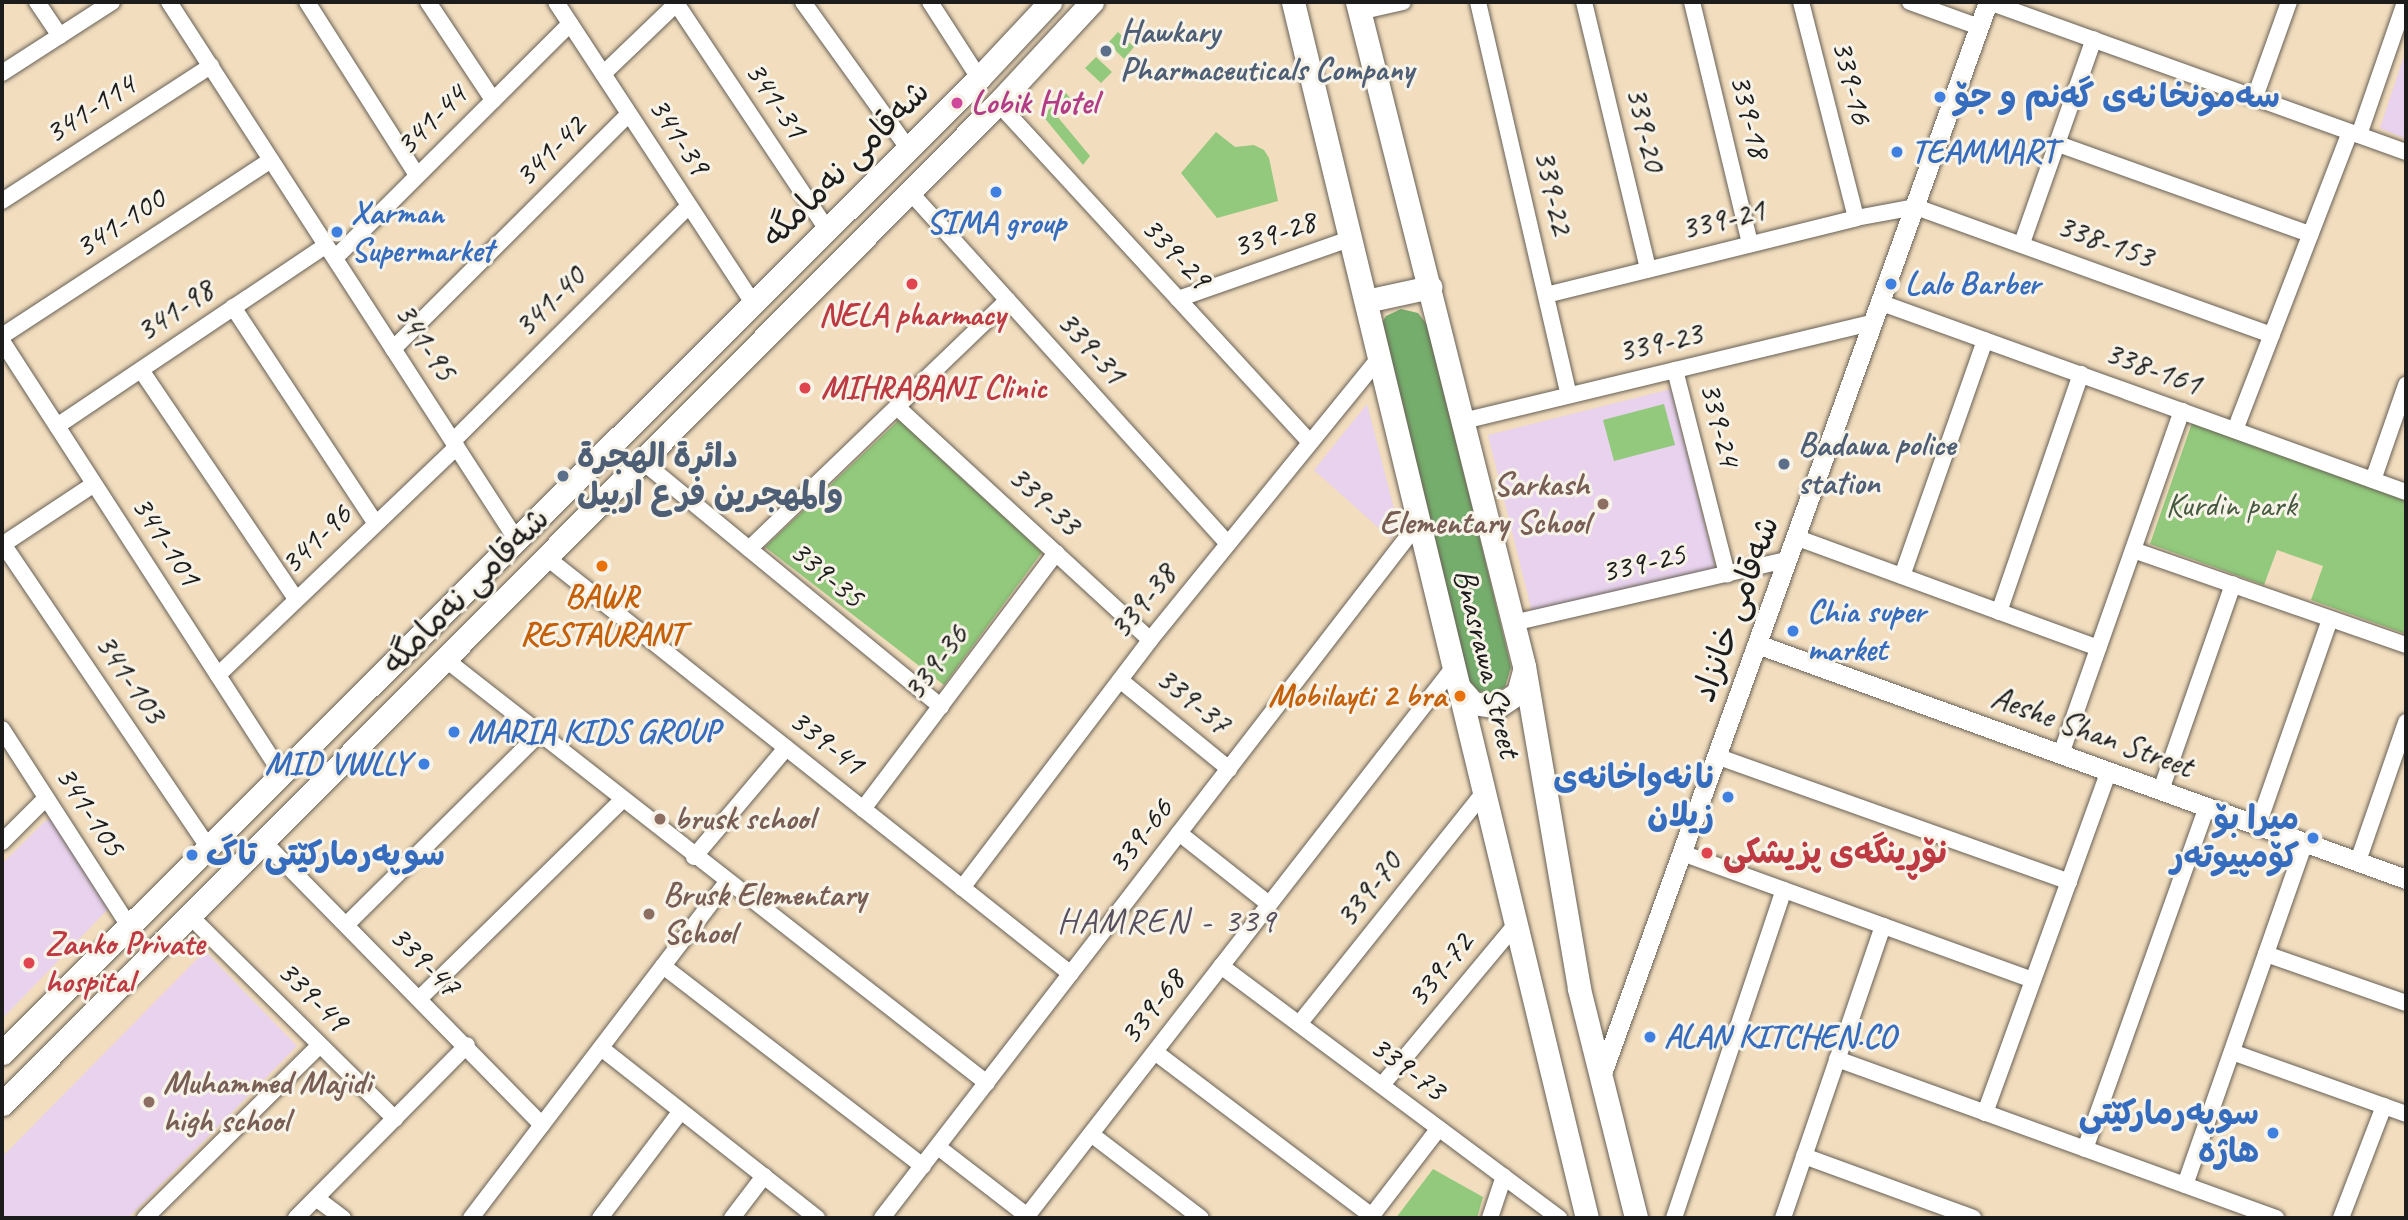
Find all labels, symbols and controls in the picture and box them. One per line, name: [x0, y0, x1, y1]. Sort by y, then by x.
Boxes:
place label: Hawkary Pharmaceuticals Company: [1120, 12, 1414, 90]
street label: 339-16: [1823, 36, 1881, 128]
marker: Hawkary Pharmaceuticals Company: [1098, 43, 1114, 59]
street label: 341-31: [736, 54, 816, 146]
street label: 341-114: [37, 65, 143, 153]
street label: 339-18: [1721, 70, 1779, 162]
street label: شەقامی نەمامگە: [754, 72, 938, 256]
street label: 341-44: [387, 76, 475, 164]
place label: سەمونخانەی گەنم و جۆ: [1954, 77, 2280, 117]
place label: Lobik Hotel: [971, 83, 1097, 123]
street label: 339-20: [1616, 83, 1674, 175]
marker: سەمونخانەی گەنم و جۆ: [1932, 89, 1948, 105]
street label: 341-39: [639, 90, 719, 182]
marker: Lobik Hotel: [949, 95, 965, 111]
street label: 341-42: [506, 107, 594, 195]
place label: TEAMMART: [1911, 132, 2056, 172]
marker: TEAMMART: [1889, 144, 1905, 160]
street label: 339-22: [1524, 146, 1582, 238]
street label: 341-100: [67, 179, 173, 267]
marker: SIMA group: [988, 184, 1004, 200]
street label: 339-21: [1677, 191, 1769, 249]
place label: Xarman Supermarket: [351, 193, 493, 271]
street label: 339-28: [1227, 201, 1321, 267]
place label: SIMA group: [926, 203, 1066, 243]
street label: 338-153: [2051, 206, 2159, 278]
street label: 339-29: [1133, 208, 1219, 298]
marker: Xarman Supermarket: [329, 224, 345, 240]
street label: 341-40: [506, 258, 594, 346]
place label: Lalo Barber: [1905, 264, 2041, 304]
street label: 341-98: [129, 271, 221, 351]
marker: NELA pharmacy: [904, 276, 920, 292]
marker: Lalo Barber: [1883, 276, 1899, 292]
place label: NELA pharmacy: [819, 295, 1005, 335]
street label: 341-95: [385, 296, 465, 388]
street label: 339-31: [1048, 303, 1134, 393]
street label: 339-23: [1614, 314, 1706, 372]
street label: 338-161: [2099, 333, 2207, 405]
place label: MIHRABANI Clinic: [821, 368, 1046, 408]
marker: MIHRABANI Clinic: [795, 378, 815, 398]
street label: 339-24: [1691, 378, 1749, 470]
place label: Badawa police station: [1798, 425, 1956, 503]
place label: دائرة الهجرة والمهجرين فرع اربيل: [577, 437, 843, 515]
marker: Badawa police station: [1776, 456, 1792, 472]
street label: 339-33: [999, 458, 1089, 544]
place label: Sarkash Elementary School: [1380, 465, 1589, 543]
marker: دائرة الهجرة والمهجرين فرع اربيل: [555, 468, 571, 484]
park label: Kurdin park: [2165, 486, 2297, 526]
street label: 341-101: [122, 488, 210, 594]
street label: 341-96: [272, 495, 360, 583]
marker: Sarkash Elementary School: [1595, 496, 1611, 512]
street label: شەقامی نەمامگە: [374, 499, 558, 683]
street label: شەقامی خانزاد: [1684, 511, 1788, 707]
street label: 339-35: [782, 532, 872, 616]
street label: 339-25: [1597, 534, 1689, 592]
street label: 339-38: [1101, 557, 1185, 647]
marker: BAWR RESTAURANT: [594, 558, 610, 574]
street label: Bnasrawa Street: [1444, 564, 1530, 762]
place label: BAWR RESTAURANT: [520, 577, 684, 655]
place label: Chia super market: [1807, 592, 1925, 670]
street label: 339-36: [895, 617, 977, 709]
marker: Chia super market: [1785, 623, 1801, 639]
street label: 341-103: [86, 627, 174, 731]
street label: 339-37: [1148, 659, 1238, 743]
place label: Mobilayti 2 bra: [1268, 676, 1446, 716]
street label: Aeshe Shan Street: [1985, 677, 2199, 787]
marker: Mobilayti 2 bra: [1452, 688, 1468, 704]
street label: 339-41: [781, 700, 873, 784]
place label: MARIA KIDS GROUP: [468, 712, 717, 752]
marker: MARIA KIDS GROUP: [446, 724, 462, 740]
place label: MID VWLLY: [263, 744, 410, 784]
marker: MID VWLLY: [416, 756, 432, 772]
street label: 341-105: [46, 758, 134, 864]
place label: نانەواخانەی زیلان: [1553, 758, 1714, 836]
marker: نانەواخانەی زیلان: [1720, 789, 1736, 805]
street label: 339-66: [1098, 790, 1182, 882]
place label: brusk school: [674, 799, 813, 839]
place label: میرا بۆ کۆمپیوتەر: [2171, 799, 2299, 877]
marker: brusk school: [652, 811, 668, 827]
marker: میرا بۆ کۆمپیوتەر: [2305, 830, 2321, 846]
place label: نۆڕینگەی پزیشکی: [1723, 833, 1947, 873]
place label: سوپەرمارکێتی تاگ: [206, 835, 445, 875]
marker: نۆڕینگەی پزیشکی: [1697, 843, 1717, 863]
street label: 339-70: [1327, 844, 1411, 936]
marker: سوپەرمارکێتی تاگ: [184, 847, 200, 863]
place label: Brusk Elementary School: [663, 875, 865, 953]
district label: HAMREN - 339: [1059, 900, 1275, 942]
marker: Brusk Elementary School: [641, 906, 657, 922]
street label: 339-47: [381, 917, 469, 1005]
place label: Zanko Private hospital: [45, 924, 204, 1002]
street label: 339-72: [1398, 925, 1482, 1015]
street label: 339-49: [269, 952, 357, 1040]
marker: Zanko Private hospital: [19, 953, 39, 973]
street label: 339-68: [1110, 961, 1194, 1053]
place label: ALAN KITCHEN.CO: [1664, 1017, 1894, 1057]
street label: 339-73: [1362, 1027, 1454, 1109]
marker: ALAN KITCHEN.CO: [1642, 1029, 1658, 1045]
place label: Muhammed Majidi high school: [163, 1063, 371, 1141]
marker: Muhammed Majidi high school: [141, 1094, 157, 1110]
place label: سوپەرمارکێتی هاژە: [2079, 1094, 2259, 1172]
marker: سوپەرمارکێتی هاژە: [2265, 1125, 2281, 1141]

